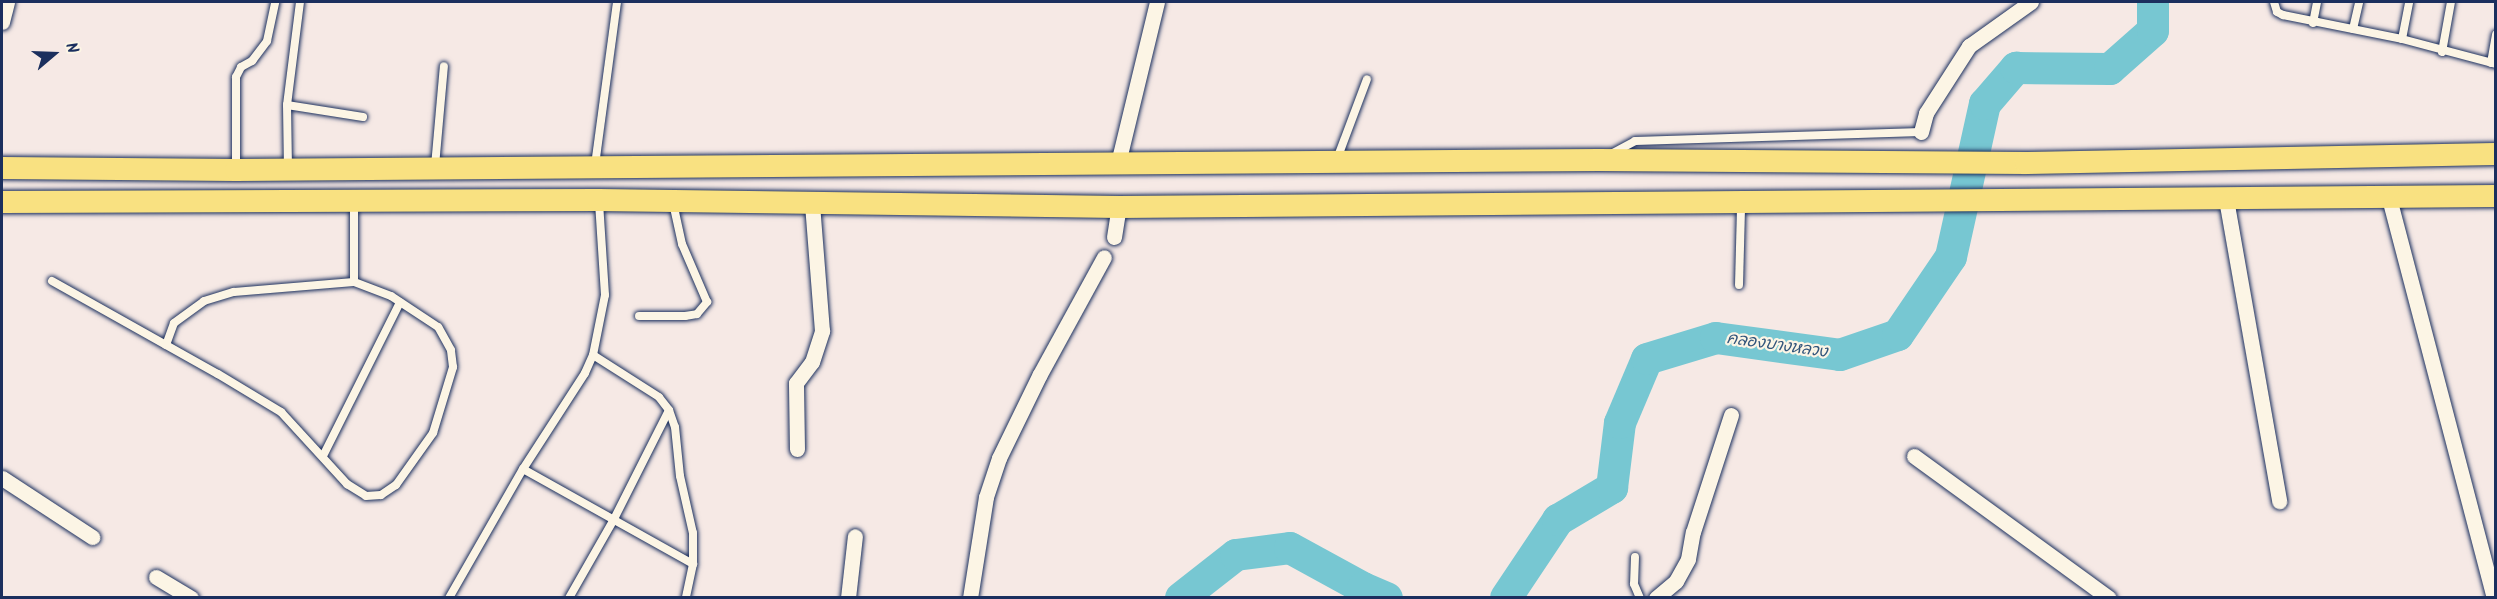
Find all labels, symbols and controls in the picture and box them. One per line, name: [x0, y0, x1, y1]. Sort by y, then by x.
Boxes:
north arrow: [24, 24, 84, 84]
text: N: [58, 39, 85, 57]
water label: คลองบางหลวง: [1726, 329, 1828, 363]

